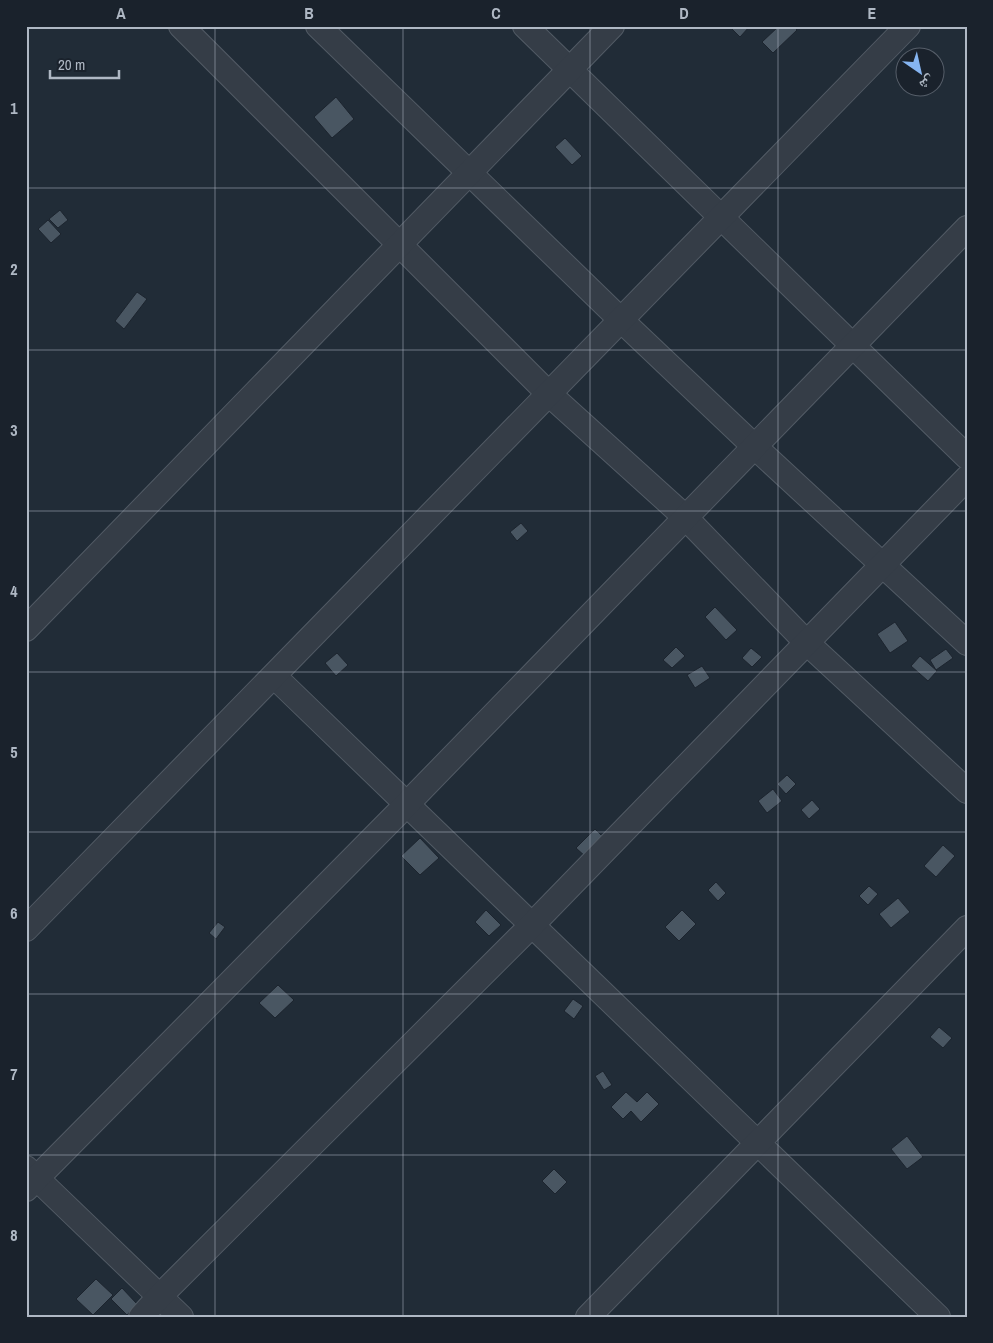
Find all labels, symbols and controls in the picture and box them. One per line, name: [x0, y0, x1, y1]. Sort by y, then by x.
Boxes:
text: A: [116, 2, 126, 24]
text: B: [304, 2, 314, 24]
text: C: [491, 2, 501, 24]
text: D: [679, 2, 689, 24]
text: E: [868, 2, 877, 24]
scale bar: [50, 48, 119, 80]
north arrow: [896, 48, 946, 98]
text: 20 m: [58, 54, 85, 75]
text: ش: [916, 71, 938, 94]
text: 1: [10, 97, 18, 119]
text: 2: [10, 258, 18, 280]
text: 3: [10, 419, 18, 441]
text: 4: [10, 580, 18, 602]
text: 5: [10, 741, 18, 763]
text: 6: [10, 902, 18, 924]
text: 7: [10, 1063, 18, 1085]
text: 8: [10, 1224, 18, 1246]

